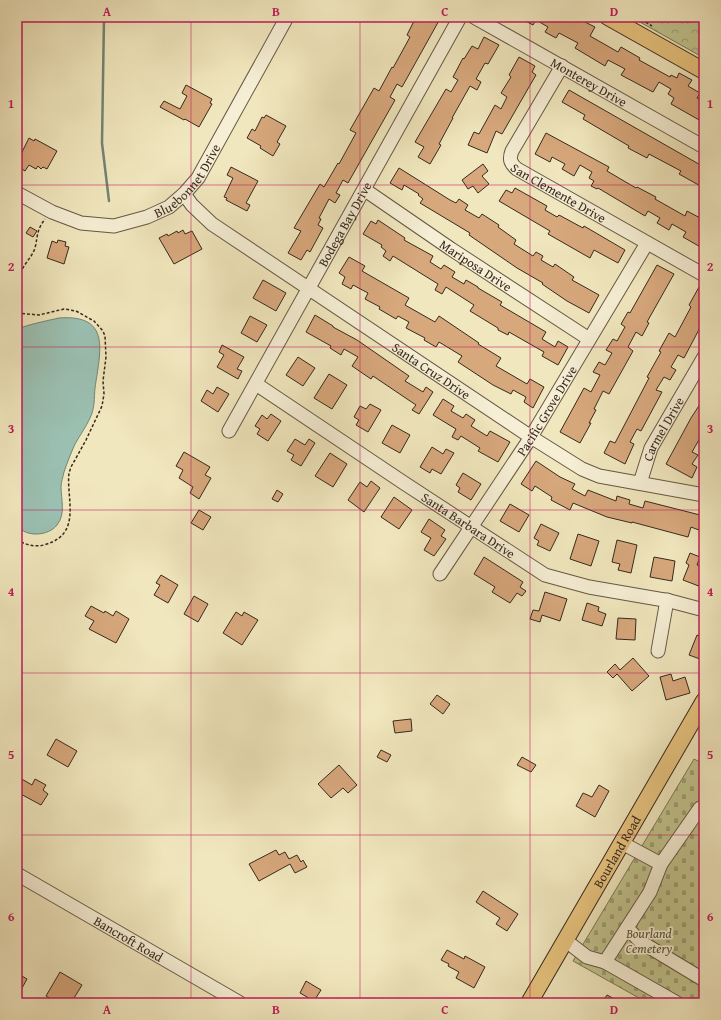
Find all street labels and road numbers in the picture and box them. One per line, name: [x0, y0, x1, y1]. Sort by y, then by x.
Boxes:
street label: Monterey Drive: [547, 53, 630, 112]
street label: Bluebonnet Drive: [151, 140, 225, 223]
street label: San Clemente Drive: [506, 159, 609, 228]
street label: Bodega Bay Drive: [314, 178, 376, 270]
street label: Mariposa Drive: [436, 235, 516, 296]
street label: Santa Cruz Drive: [388, 338, 474, 404]
street label: Pacific Grove Drive: [512, 362, 582, 460]
street label: Carmel Drive: [638, 393, 689, 464]
street label: Santa Barbara Drive: [417, 488, 519, 563]
street label: Bourland Road: [589, 812, 646, 891]
street label: Bancroft Road: [90, 911, 167, 967]

